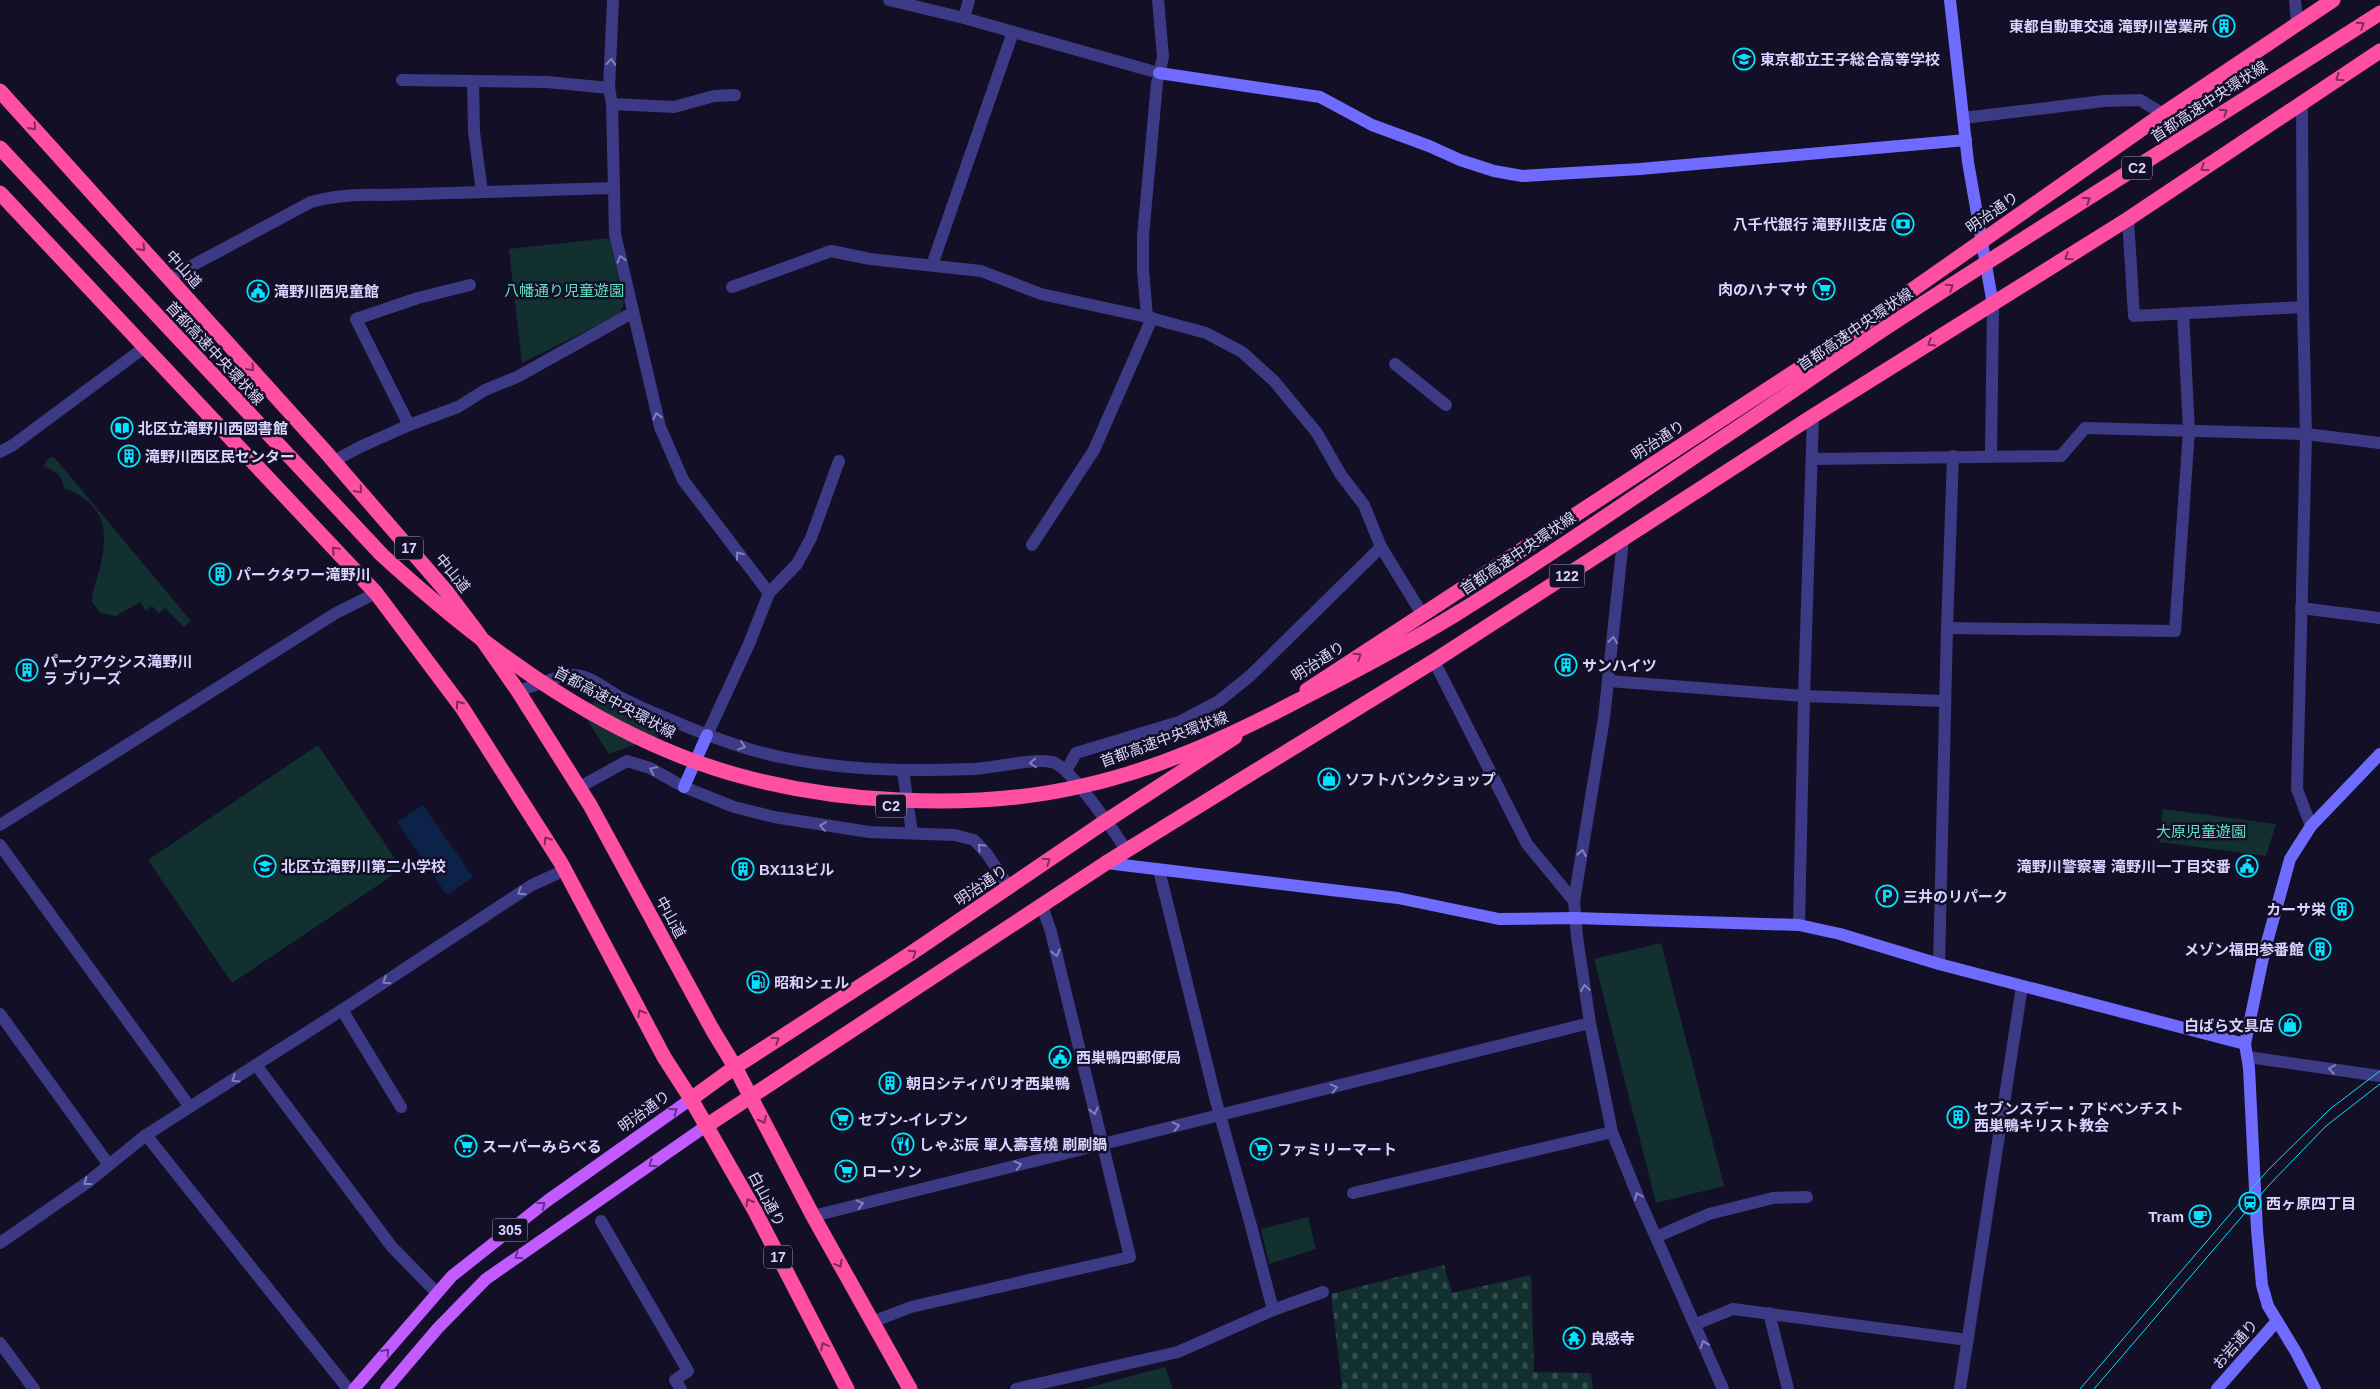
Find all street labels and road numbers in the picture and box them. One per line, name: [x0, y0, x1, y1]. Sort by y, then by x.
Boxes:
street label: 首都高速中央環状線: [2148, 57, 2270, 145]
road number: C2: [2122, 156, 2152, 180]
street label: 明治通り: [1963, 188, 2021, 236]
street label: 中山道: [163, 247, 205, 291]
street label: 首都高速中央環状線: [1794, 284, 1916, 374]
street label: 首都高速中央環状線: [163, 298, 267, 408]
street label: 明治通り: [1628, 417, 1688, 463]
street label: 首都高速中央環状線: [1457, 508, 1579, 598]
road number: 17: [395, 536, 423, 560]
street label: 中山道: [432, 550, 474, 596]
road number: 122: [1550, 564, 1584, 588]
street label: 明治通り: [1288, 638, 1348, 684]
street label: 首都高速中央環状線: [551, 663, 679, 741]
street label: 首都高速中央環状線: [1098, 708, 1230, 770]
road number: C2: [876, 794, 906, 818]
street label: 明治通り: [951, 861, 1011, 909]
street label: 中山道: [653, 893, 689, 941]
street label: 明治通り: [615, 1086, 673, 1136]
street label: 白山通り: [745, 1169, 789, 1229]
road number: 305: [492, 1218, 528, 1242]
road number: 17: [764, 1246, 792, 1268]
street label: お岩通り: [2209, 1316, 2261, 1372]

